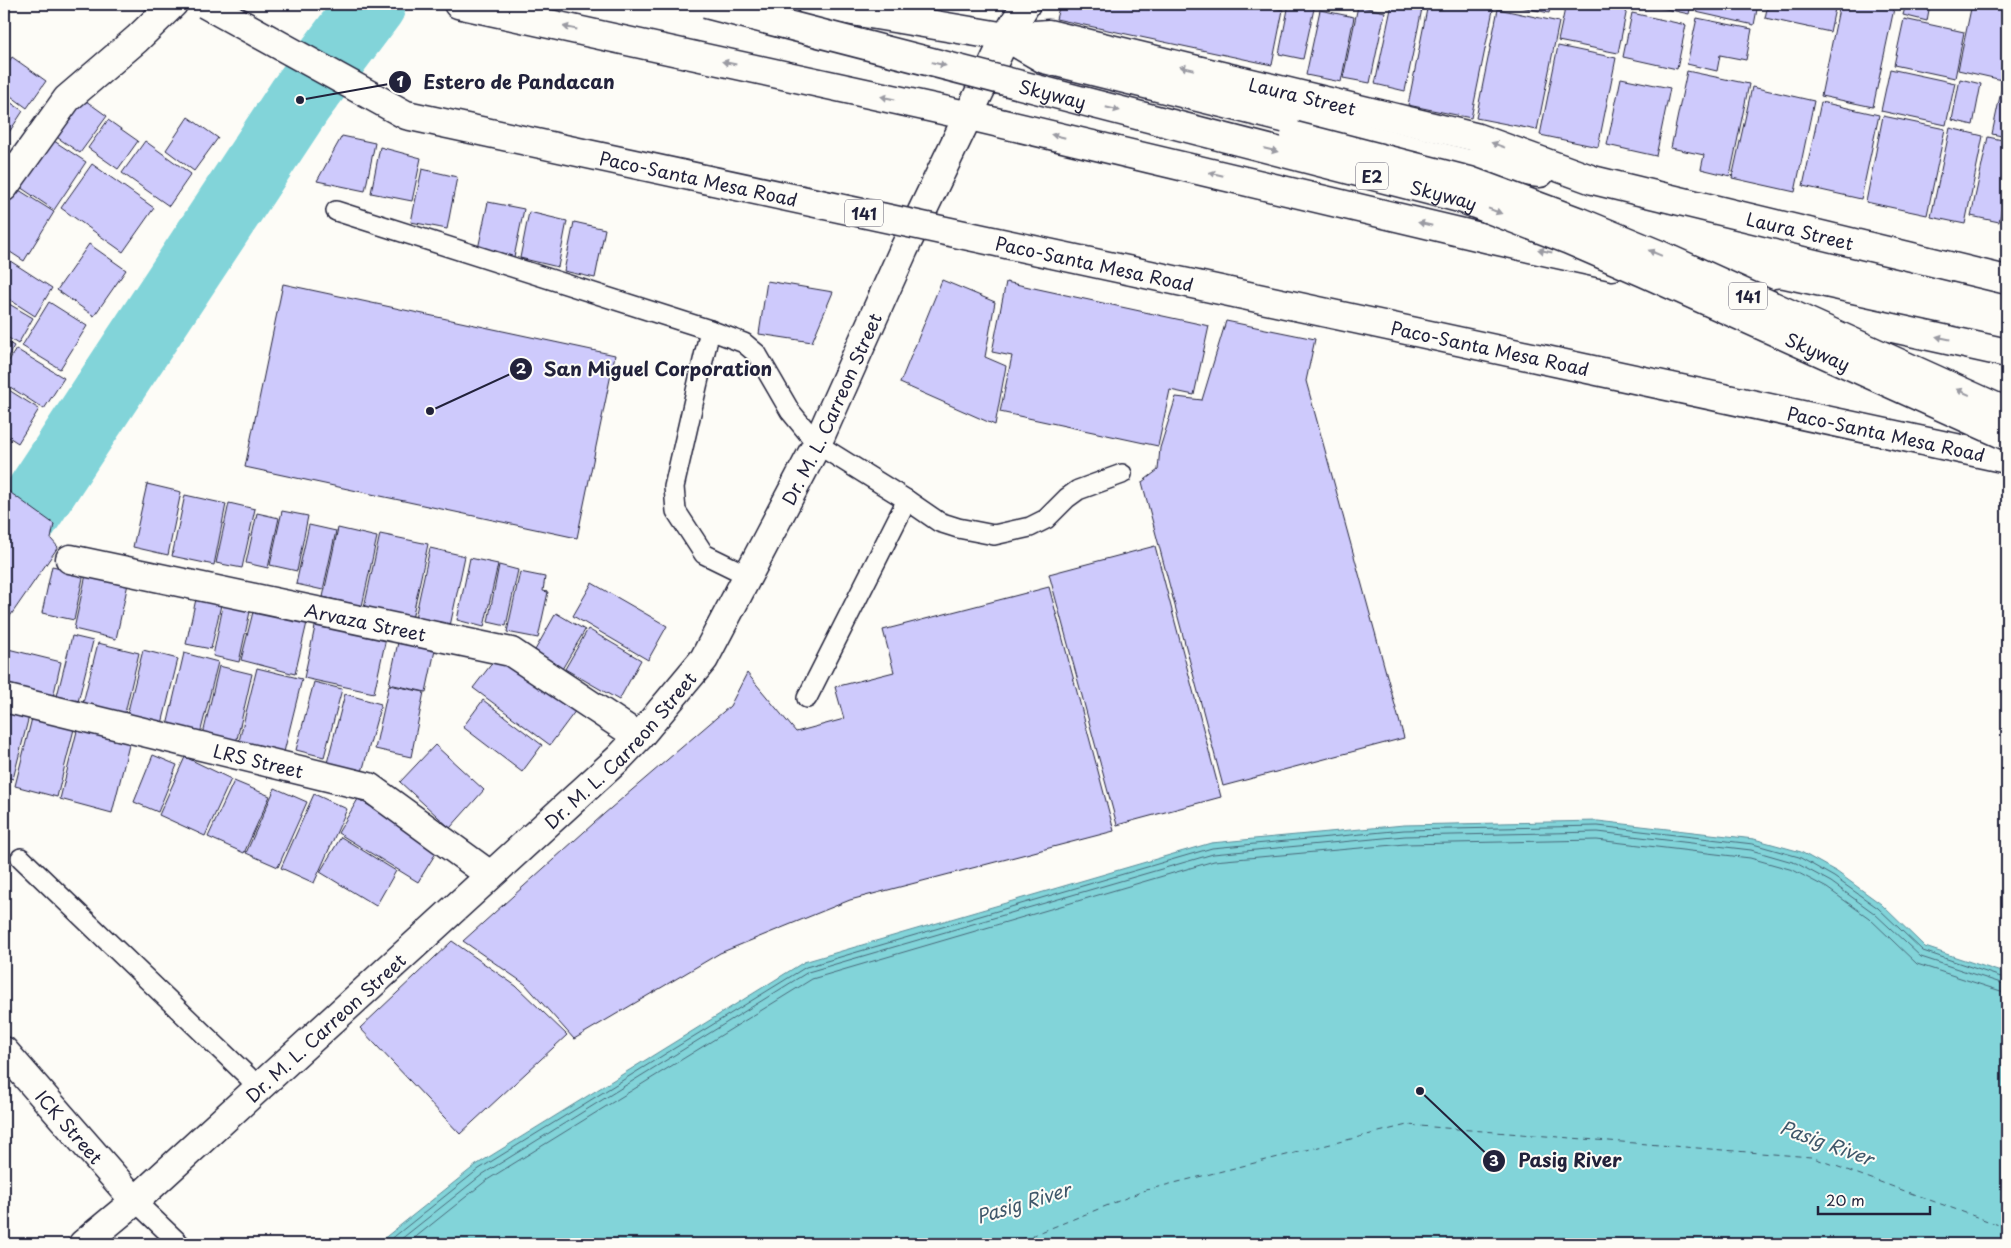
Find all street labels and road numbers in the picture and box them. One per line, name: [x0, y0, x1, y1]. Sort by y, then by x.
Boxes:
street label: Laura Street: [1246, 69, 1359, 121]
street label: Skyway: [1016, 72, 1089, 115]
street label: Paco-Santa Mesa Road: [597, 144, 800, 212]
road number: E2: [1356, 162, 1388, 190]
street label: Skyway: [1407, 172, 1481, 217]
road number: 141: [845, 200, 883, 227]
street label: Laura Street: [1744, 204, 1856, 256]
street label: Paco-Santa Mesa Road: [993, 229, 1196, 297]
road number: 141: [1729, 282, 1767, 310]
street label: Dr. M. L. Carreon Street: [774, 308, 887, 509]
street label: Paco-Santa Mesa Road: [1389, 314, 1591, 382]
street label: Skyway: [1781, 325, 1855, 377]
street label: Paco-Santa Mesa Road: [1785, 399, 1988, 467]
street label: Arvaza Street: [302, 595, 429, 647]
street label: Dr. M. L. Carreon Street: [537, 665, 702, 834]
street label: LRS Street: [211, 736, 306, 784]
street label: Dr. M. L. Carreon Street: [239, 947, 411, 1108]
street label: ICK Street: [30, 1083, 110, 1169]

